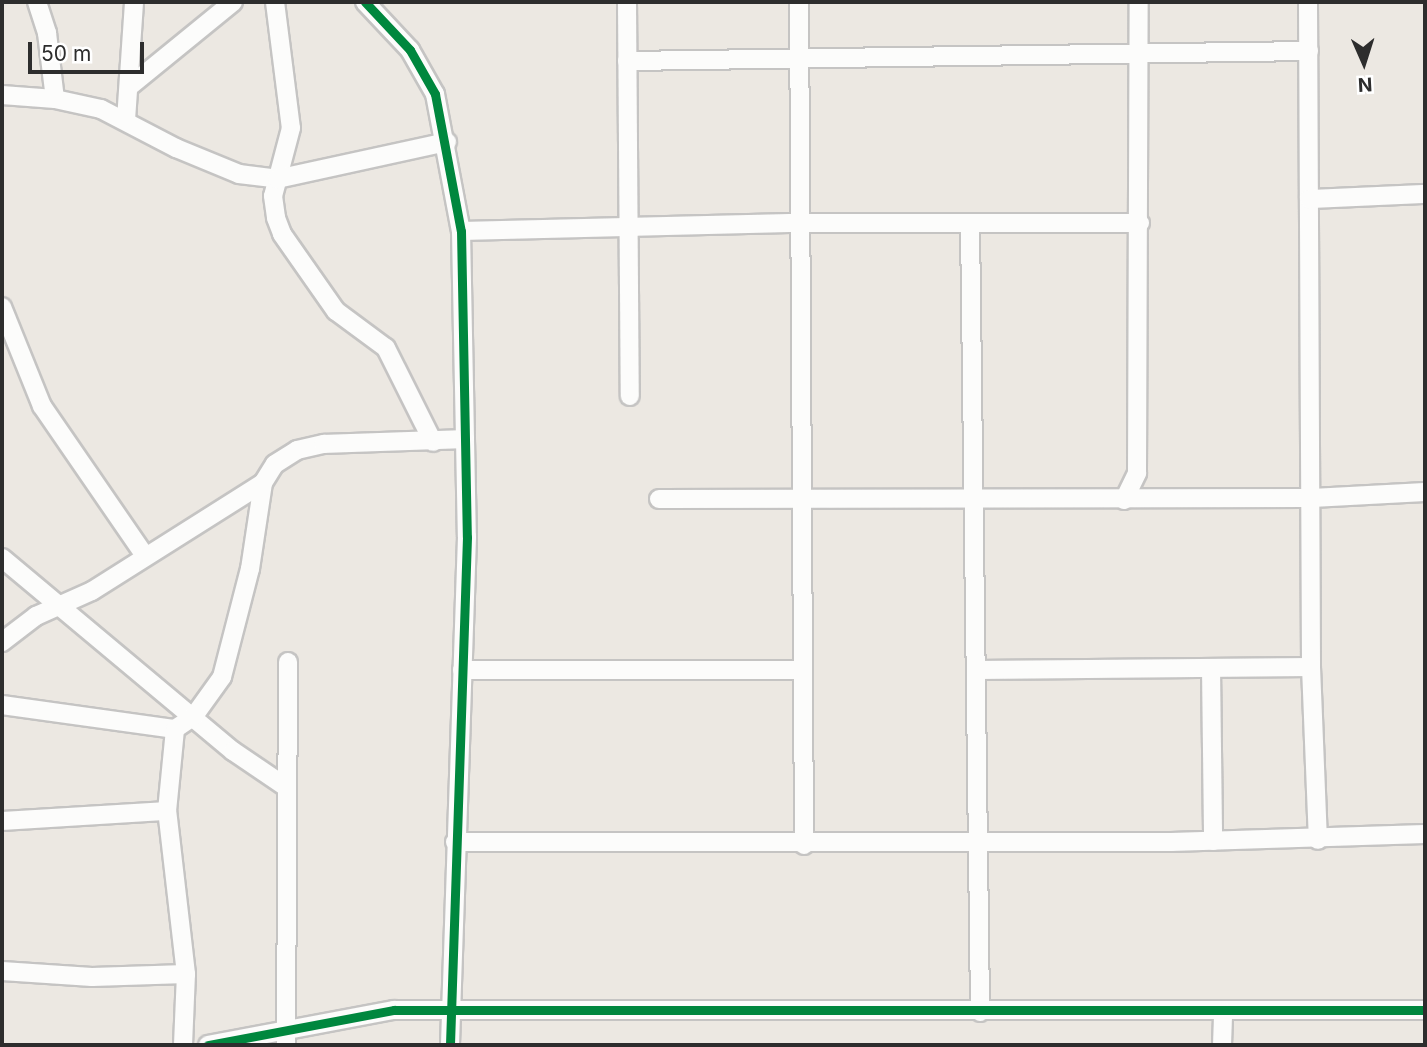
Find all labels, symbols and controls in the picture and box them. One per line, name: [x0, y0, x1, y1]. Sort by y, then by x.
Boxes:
scale bar: [32, 28, 147, 72]
north arrow: [1329, 28, 1399, 98]
text: 50 m: [41, 41, 91, 66]
text: N: [1357, 73, 1373, 96]

